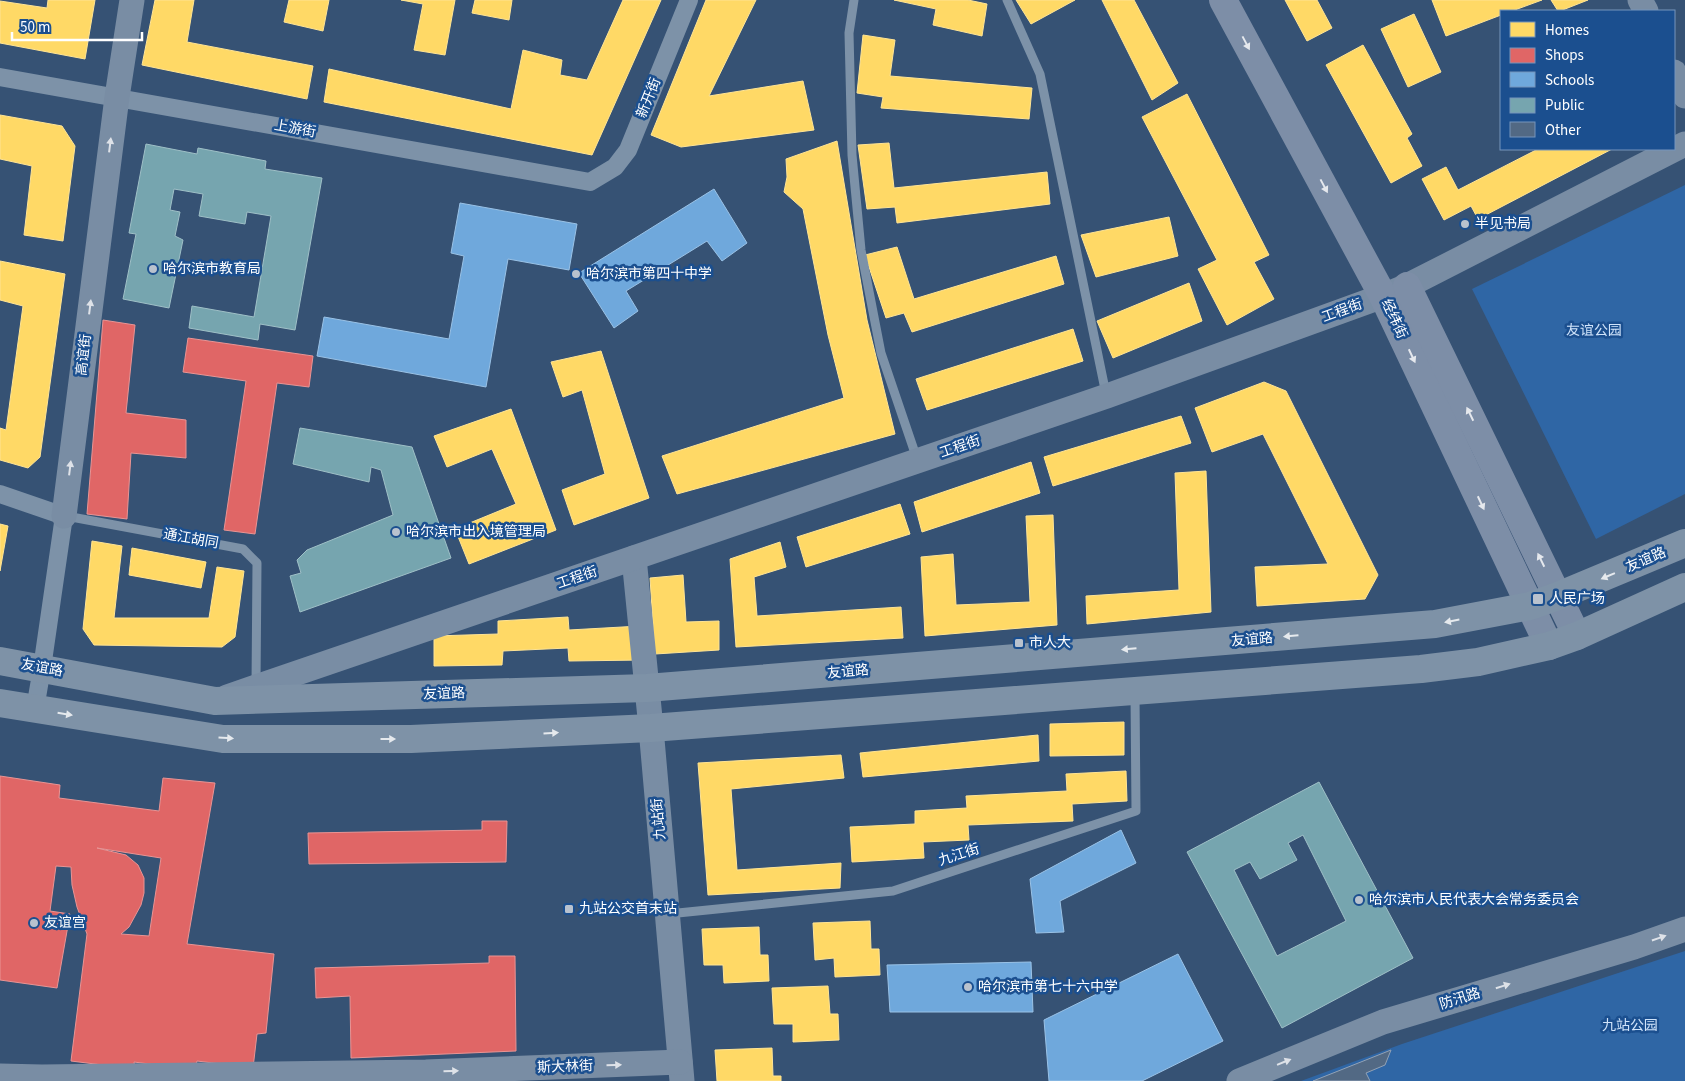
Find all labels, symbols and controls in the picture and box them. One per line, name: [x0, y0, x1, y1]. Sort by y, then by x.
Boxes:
scale bar: [12, 10, 142, 42]
legend: [1500, 10, 1675, 150]
text: 50 m: [20, 17, 50, 38]
text: Homes: [1545, 20, 1589, 41]
one-way arrow: [1242, 36, 1251, 50]
text: Shops: [1545, 45, 1584, 66]
text: Schools: [1545, 70, 1594, 91]
street label: 新开街: [632, 75, 666, 121]
text: Public: [1545, 95, 1584, 116]
street label: 上游街: [273, 116, 317, 142]
text: Other: [1545, 120, 1582, 141]
one-way arrow: [107, 137, 115, 153]
one-way arrow: [1320, 179, 1328, 193]
place label: 半见书局: [1475, 214, 1531, 234]
marker: 半见书局: [1459, 218, 1471, 230]
place label: 哈尔滨市教育局: [163, 259, 261, 279]
marker: 哈尔滨市教育局: [147, 263, 159, 275]
place label: 哈尔滨市第四十中学: [586, 264, 712, 284]
marker: 哈尔滨市第四十中学: [570, 268, 582, 280]
street label: 工程街: [1319, 294, 1365, 328]
street label: 经纬街: [1376, 296, 1412, 342]
one-way arrow: [86, 298, 94, 314]
park label: 友谊公园: [1566, 321, 1622, 341]
street label: 高谊街: [72, 333, 96, 377]
one-way arrow: [1408, 349, 1416, 363]
one-way arrow: [1466, 407, 1474, 421]
street label: 工程街: [937, 431, 983, 463]
one-way arrow: [66, 459, 74, 475]
one-way arrow: [1478, 496, 1486, 510]
place label: 哈尔滨市出入境管理局: [406, 522, 546, 542]
street label: 通江胡同: [162, 524, 220, 554]
marker: 哈尔滨市出入境管理局: [390, 526, 402, 538]
street label: 友谊路: [1623, 543, 1669, 577]
one-way arrow: [1537, 553, 1545, 568]
street label: 工程街: [554, 562, 600, 594]
one-way arrow: [1601, 572, 1615, 580]
place label: 人民广场: [1549, 589, 1605, 609]
marker: 人民广场: [1531, 592, 1545, 606]
one-way arrow: [1444, 617, 1460, 625]
street label: 友谊路: [1230, 628, 1274, 652]
place label: 市人大: [1029, 633, 1071, 653]
one-way arrow: [1282, 633, 1298, 641]
marker: 市人大: [1013, 637, 1025, 649]
one-way arrow: [1120, 646, 1136, 654]
street label: 友谊路: [20, 655, 64, 681]
street label: 友谊路: [826, 660, 870, 684]
street label: 友谊路: [423, 683, 465, 705]
one-way arrow: [58, 710, 74, 718]
one-way arrow: [543, 728, 559, 736]
one-way arrow: [218, 735, 234, 743]
one-way arrow: [381, 735, 397, 743]
street label: 九站街: [647, 797, 671, 841]
street label: 九江街: [936, 839, 982, 871]
place label: 哈尔滨市人民代表大会常务委员会: [1369, 890, 1579, 910]
marker: 哈尔滨市人民代表大会常务委员会: [1353, 894, 1365, 906]
place label: 九站公交首末站: [579, 899, 677, 919]
marker: 九站公交首末站: [563, 903, 575, 915]
place label: 友谊宫: [44, 913, 86, 933]
marker: 友谊宫: [28, 917, 40, 929]
one-way arrow: [1651, 934, 1666, 941]
place label: 哈尔滨市第七十六中学: [978, 977, 1118, 997]
marker: 哈尔滨市第七十六中学: [962, 981, 974, 993]
one-way arrow: [1496, 981, 1511, 989]
street label: 防汛路: [1437, 983, 1483, 1015]
park label: 九站公园: [1602, 1016, 1658, 1036]
street label: 斯大林街: [537, 1056, 593, 1078]
one-way arrow: [1277, 1058, 1291, 1066]
one-way arrow: [606, 1060, 622, 1068]
one-way arrow: [443, 1067, 459, 1075]

